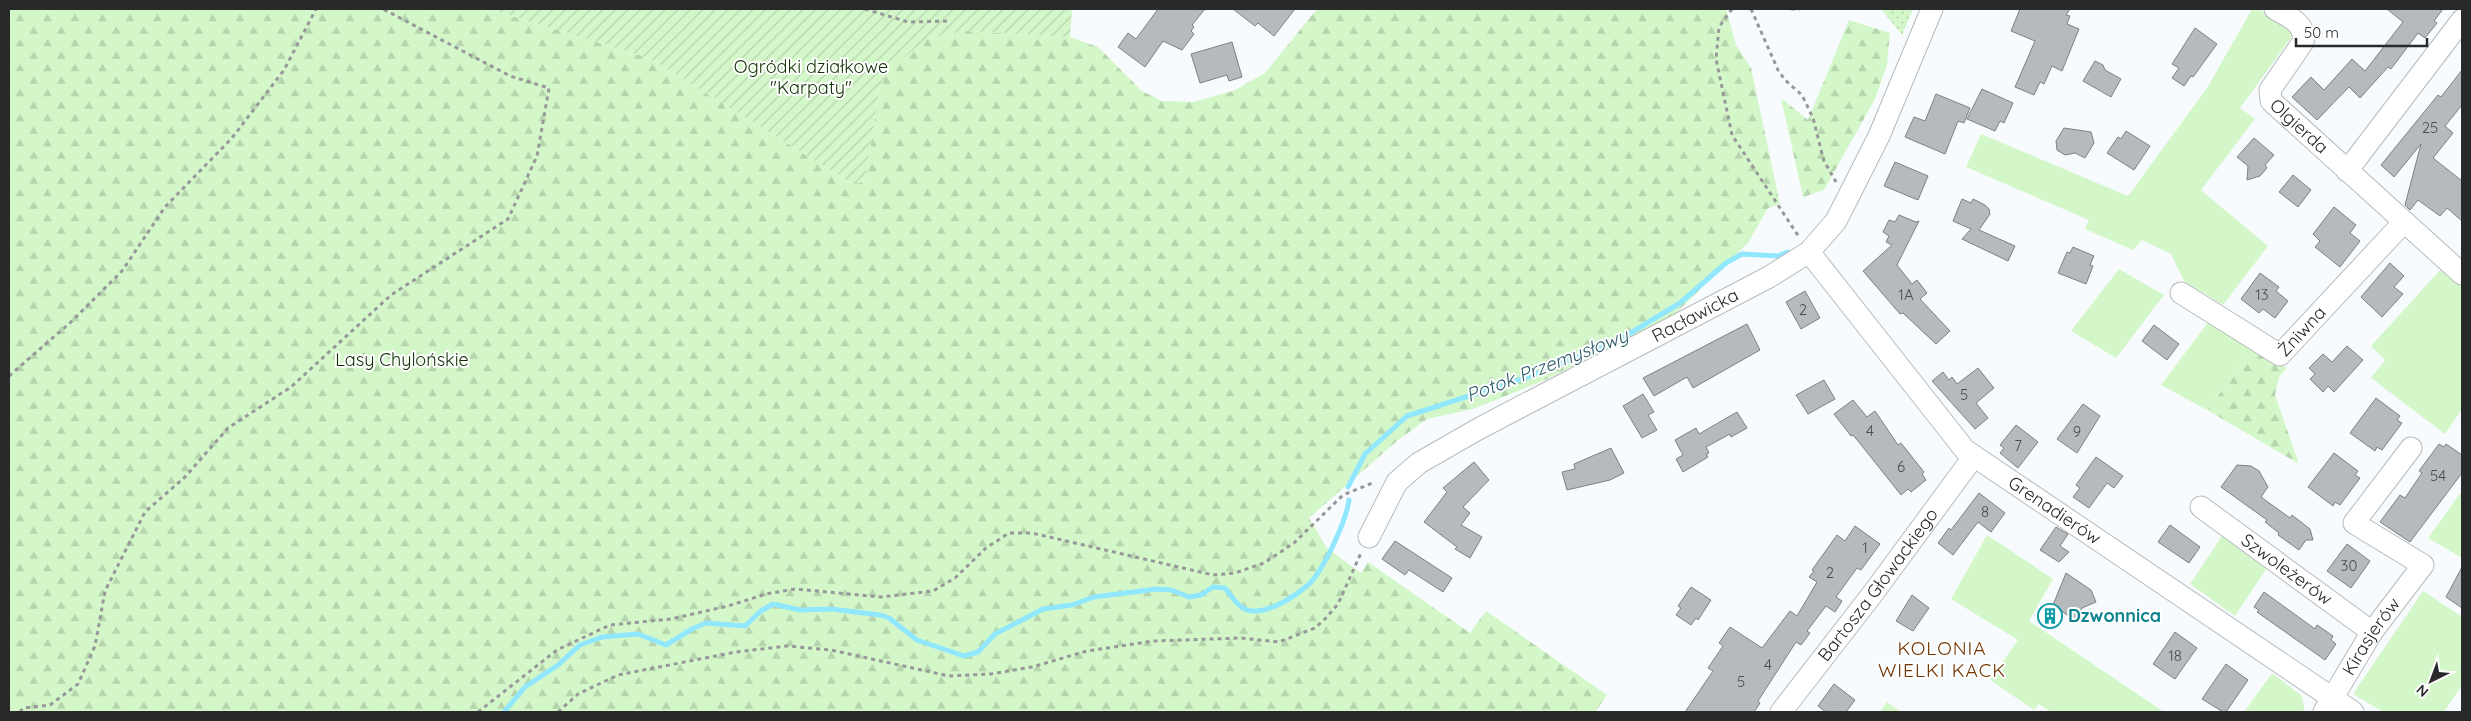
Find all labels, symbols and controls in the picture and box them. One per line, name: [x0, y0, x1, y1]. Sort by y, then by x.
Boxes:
scale bar: [2296, 15, 2427, 47]
text: 50 m: [2304, 23, 2339, 42]
park label: Ogródki działkowe "Karpaty": [734, 55, 888, 99]
street label: Olgierda: [2265, 93, 2333, 158]
house number: 25: [2422, 118, 2438, 137]
street label: Racławicka: [1648, 283, 1742, 347]
house number: 1A: [1898, 285, 1914, 304]
house number: 13: [2255, 285, 2269, 304]
house number: 2: [1799, 300, 1807, 319]
street label: Żniwna: [2272, 301, 2331, 361]
water label: Potok Przemysłowy: [1463, 323, 1633, 407]
park label: Lasy Chylońskie: [335, 348, 469, 371]
house number: 5: [1960, 385, 1968, 404]
house number: 4: [1866, 421, 1874, 440]
house number: 9: [2073, 422, 2081, 441]
house number: 7: [2014, 436, 2022, 455]
house number: 6: [1897, 457, 1905, 476]
house number: 54: [2430, 466, 2446, 485]
street label: Grenadierów: [2004, 471, 2105, 549]
house number: 8: [1981, 502, 1989, 521]
street label: Bartosza Głowackiego: [1813, 503, 1943, 666]
street label: Szwoleżerów: [2237, 528, 2337, 610]
house number: 1: [1862, 538, 1868, 557]
house number: 30: [2341, 556, 2357, 575]
house number: 2: [1826, 563, 1834, 582]
street label: Kirasjerów: [2337, 593, 2405, 679]
building icon: Dzwonnica: [2037, 603, 2063, 629]
place label: Dzwonnica: [2068, 604, 2161, 627]
district label: KOLONIA WIELKI KACK: [1878, 636, 2006, 682]
house number: 18: [2168, 646, 2182, 665]
house number: 4: [1764, 655, 1772, 674]
north arrow: [2406, 656, 2456, 706]
house number: 5: [1737, 672, 1745, 691]
text: N: [2412, 681, 2432, 701]

